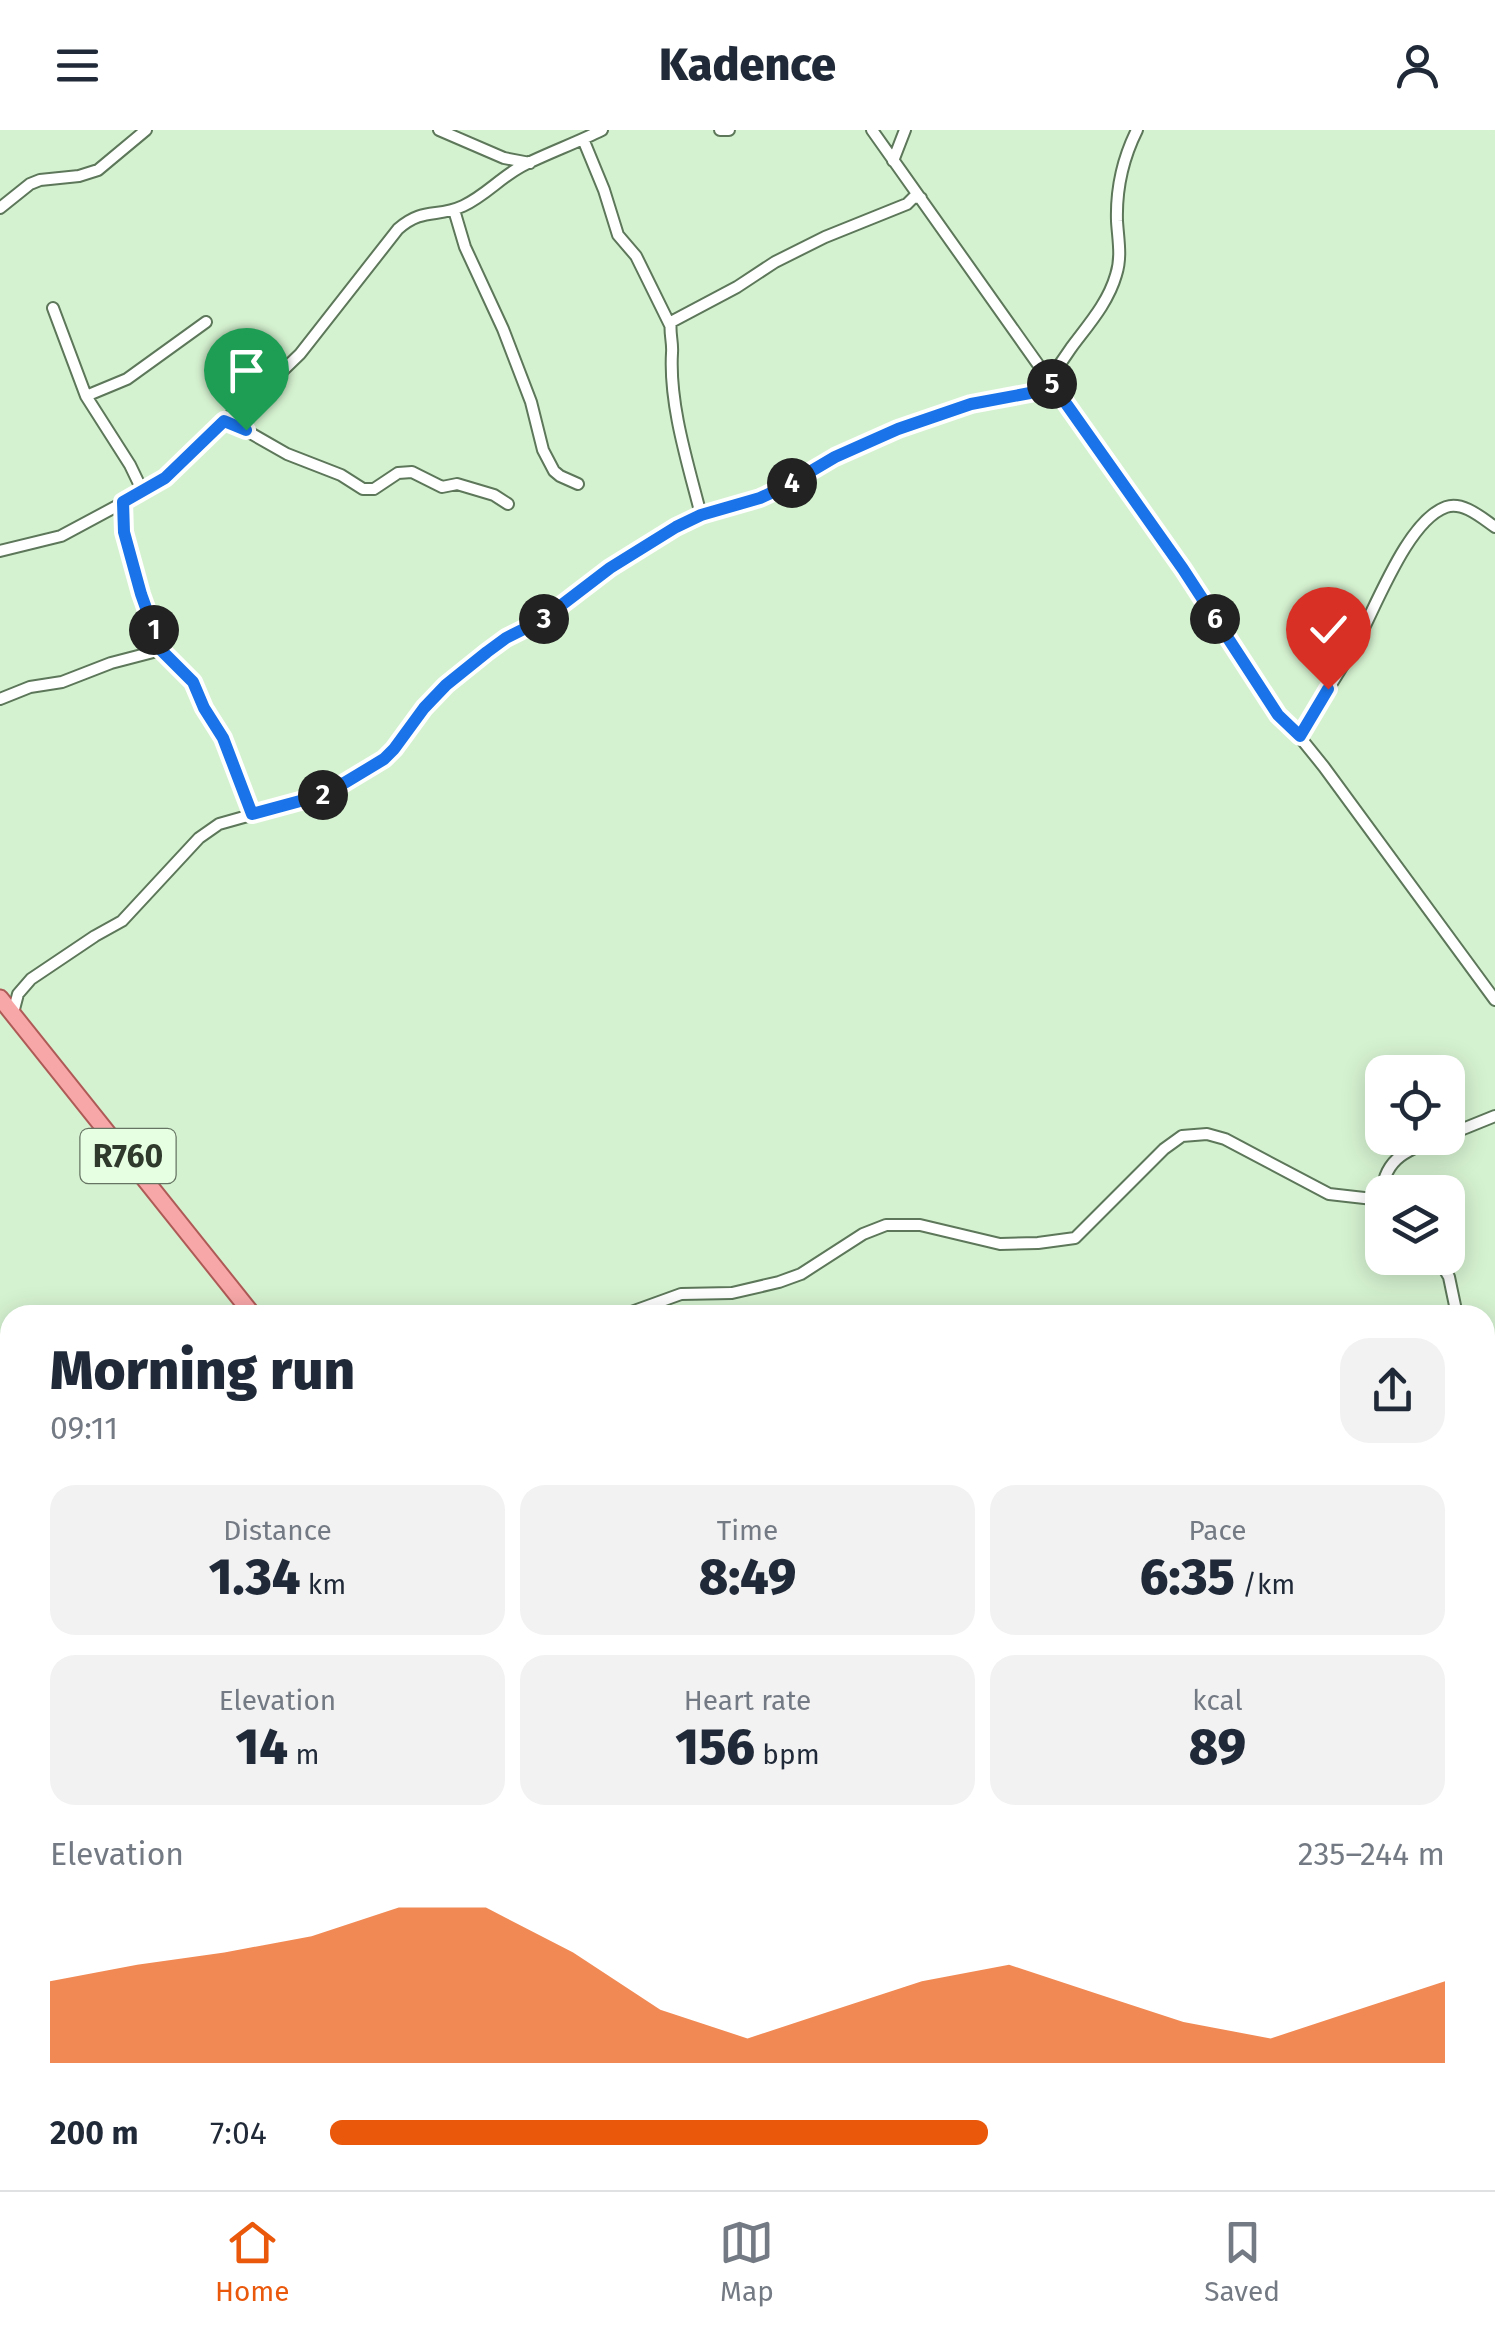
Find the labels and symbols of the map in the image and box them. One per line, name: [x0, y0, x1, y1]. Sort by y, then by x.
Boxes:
pin: [204, 328, 289, 431]
pin: 5: [1027, 359, 1077, 409]
pin: 4: [767, 458, 817, 508]
pin: [1286, 587, 1371, 690]
pin: 3: [519, 594, 569, 644]
pin: 6: [1190, 594, 1240, 644]
pin: 1: [129, 605, 179, 655]
pin: 2: [298, 770, 348, 820]
road number: R760: [80, 1129, 176, 1183]

